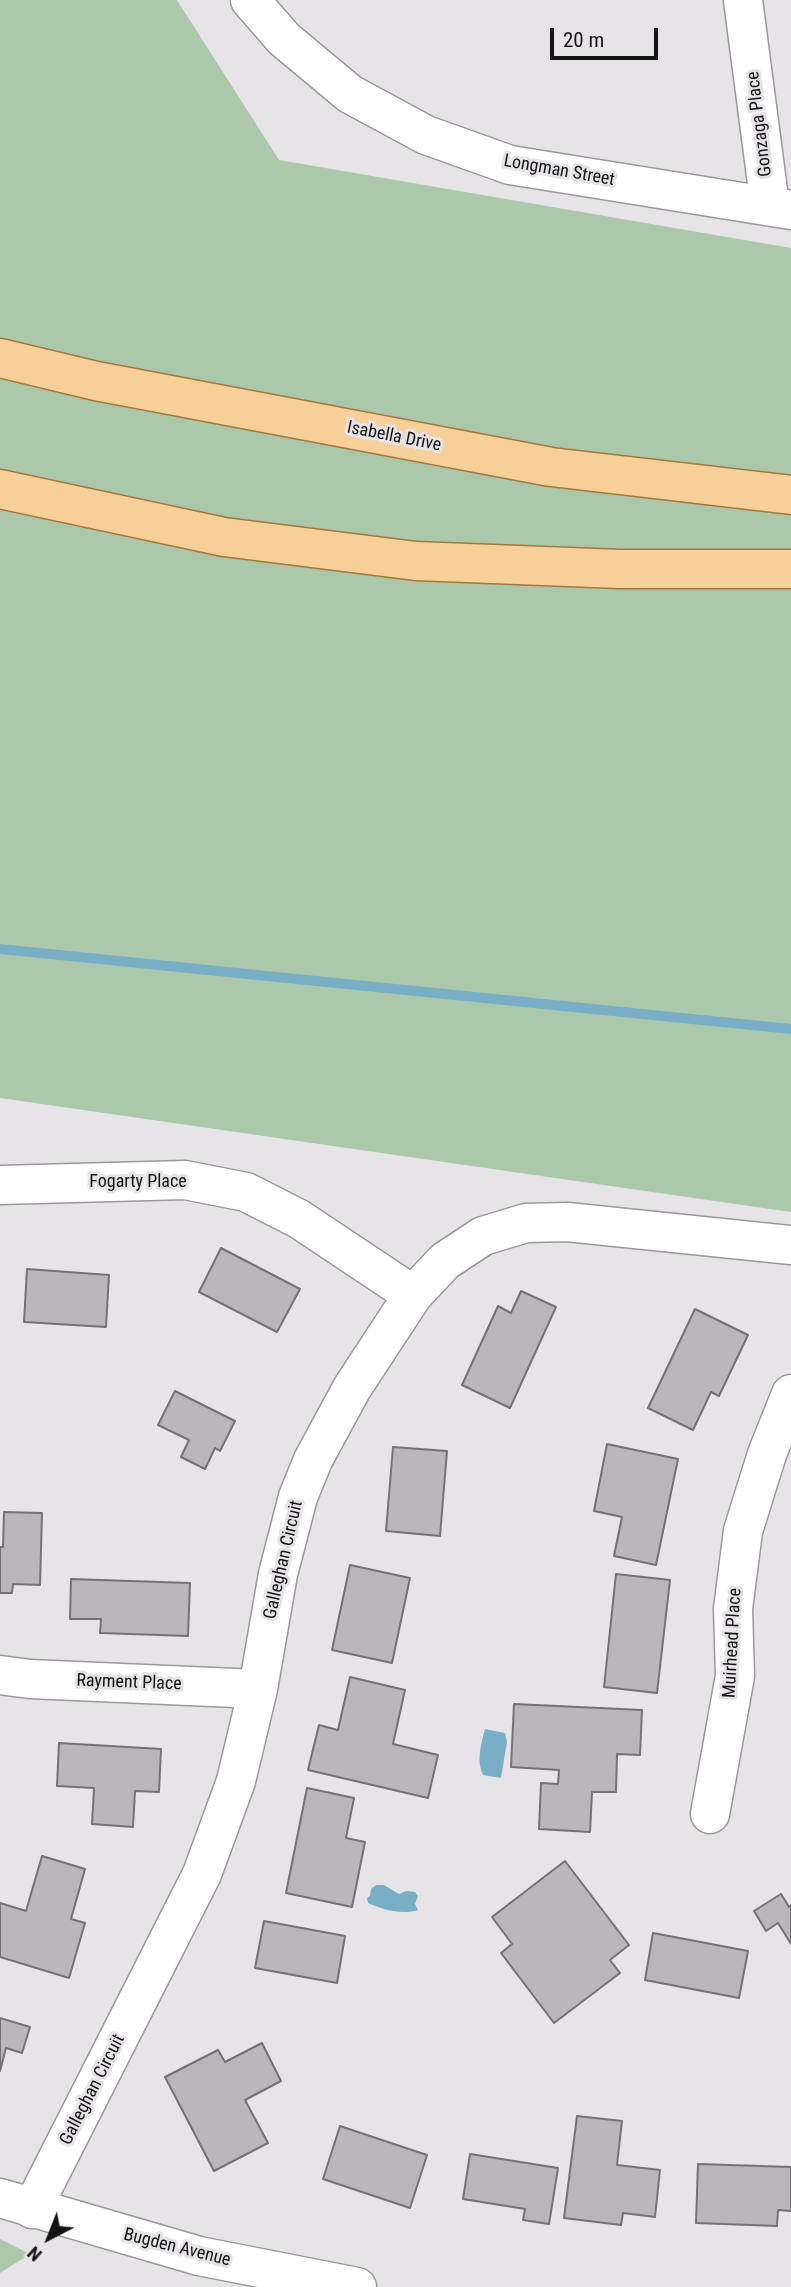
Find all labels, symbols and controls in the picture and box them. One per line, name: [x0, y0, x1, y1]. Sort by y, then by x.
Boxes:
scale bar: [553, 14, 662, 58]
text: 20 m: [563, 28, 604, 52]
street label: Gonzaga Place: [743, 70, 777, 178]
street label: Longman Street: [502, 151, 616, 191]
street label: Isabella Drive: [345, 417, 443, 457]
street label: Fogarty Place: [89, 1171, 187, 1193]
street label: Galleghan Circuit: [260, 1499, 308, 1621]
street label: Muirhead Place: [719, 1587, 747, 1699]
street label: Rayment Place: [76, 1670, 182, 1696]
street label: Galleghan Circuit: [56, 2031, 130, 2149]
north arrow: [14, 2203, 84, 2273]
street label: Bugden Avenue: [121, 2224, 233, 2272]
text: N: [23, 2242, 47, 2266]

